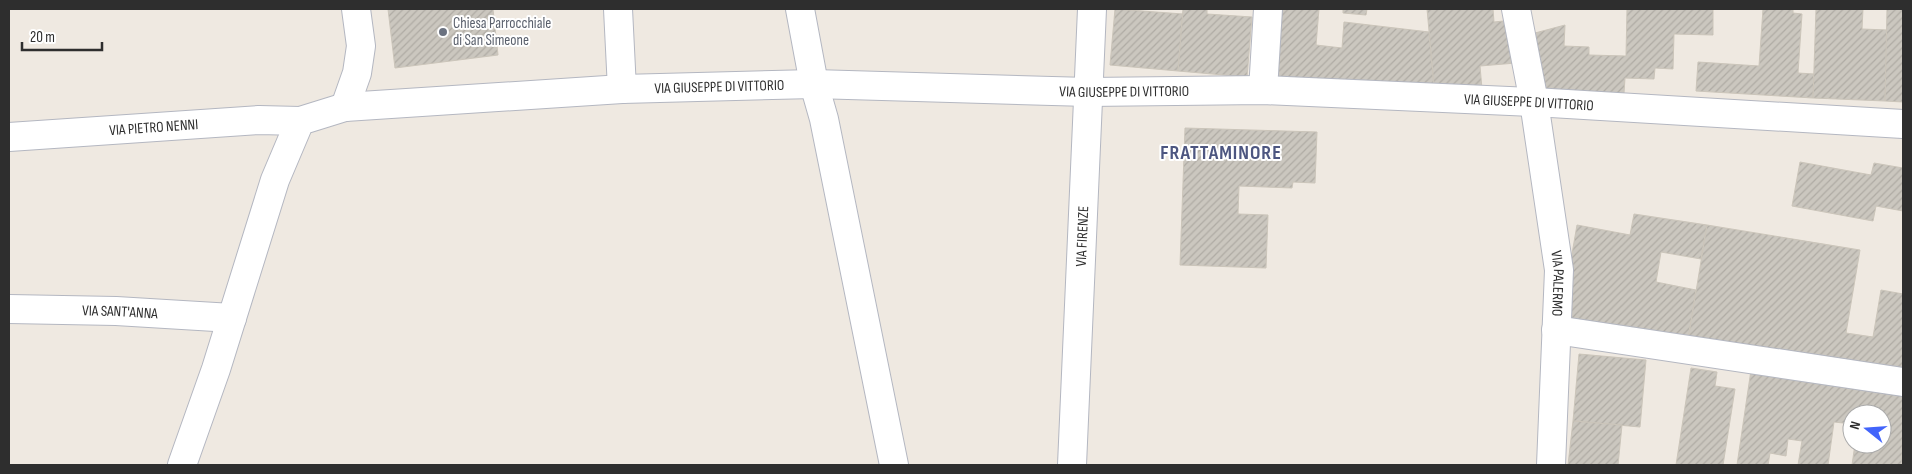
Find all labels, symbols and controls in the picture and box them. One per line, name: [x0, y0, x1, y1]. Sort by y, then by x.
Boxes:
place label: Chiesa Parrocchiale di San Simeone: [453, 14, 551, 50]
scale bar: [22, 20, 102, 52]
marker: Chiesa Parrocchiale di San Simeone: [437, 26, 449, 38]
text: 20 m: [30, 28, 55, 47]
street label: VIA GIUSEPPE DI VITTORIO: [654, 75, 784, 98]
street label: VIA GIUSEPPE DI VITTORIO: [1059, 81, 1189, 102]
street label: VIA GIUSEPPE DI VITTORIO: [1464, 89, 1594, 115]
street label: VIA PIETRO NENNI: [109, 115, 199, 140]
district label: FRATTAMINORE: [1160, 141, 1282, 165]
street label: VIA FIRENZE: [1071, 205, 1093, 267]
street label: VIA PALERMO: [1547, 249, 1569, 317]
street label: VIA SANT'ANNA: [82, 301, 159, 323]
north arrow: [1842, 404, 1892, 454]
text: N: [1846, 419, 1864, 431]

